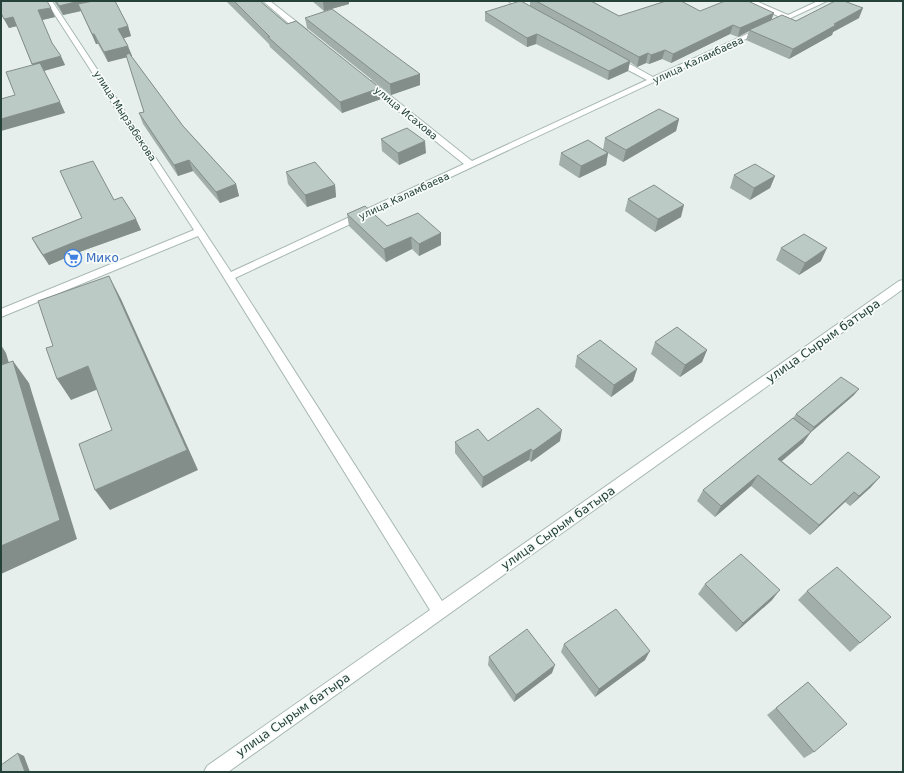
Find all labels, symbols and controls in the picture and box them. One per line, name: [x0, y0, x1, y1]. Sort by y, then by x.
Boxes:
street label: улица Каламбаева: [651, 34, 745, 86]
street label: улица Мырзабекова: [92, 69, 158, 163]
street label: улица Исахова: [372, 84, 440, 142]
street label: улица Каламбаева: [357, 170, 451, 222]
supermarket icon: Мико: [63, 248, 83, 268]
place label: Мико: [86, 251, 119, 265]
street label: улица Сырым батыра: [763, 296, 883, 386]
street label: улица Сырым батыра: [498, 483, 618, 573]
street label: улица Сырым батыра: [233, 670, 353, 760]

